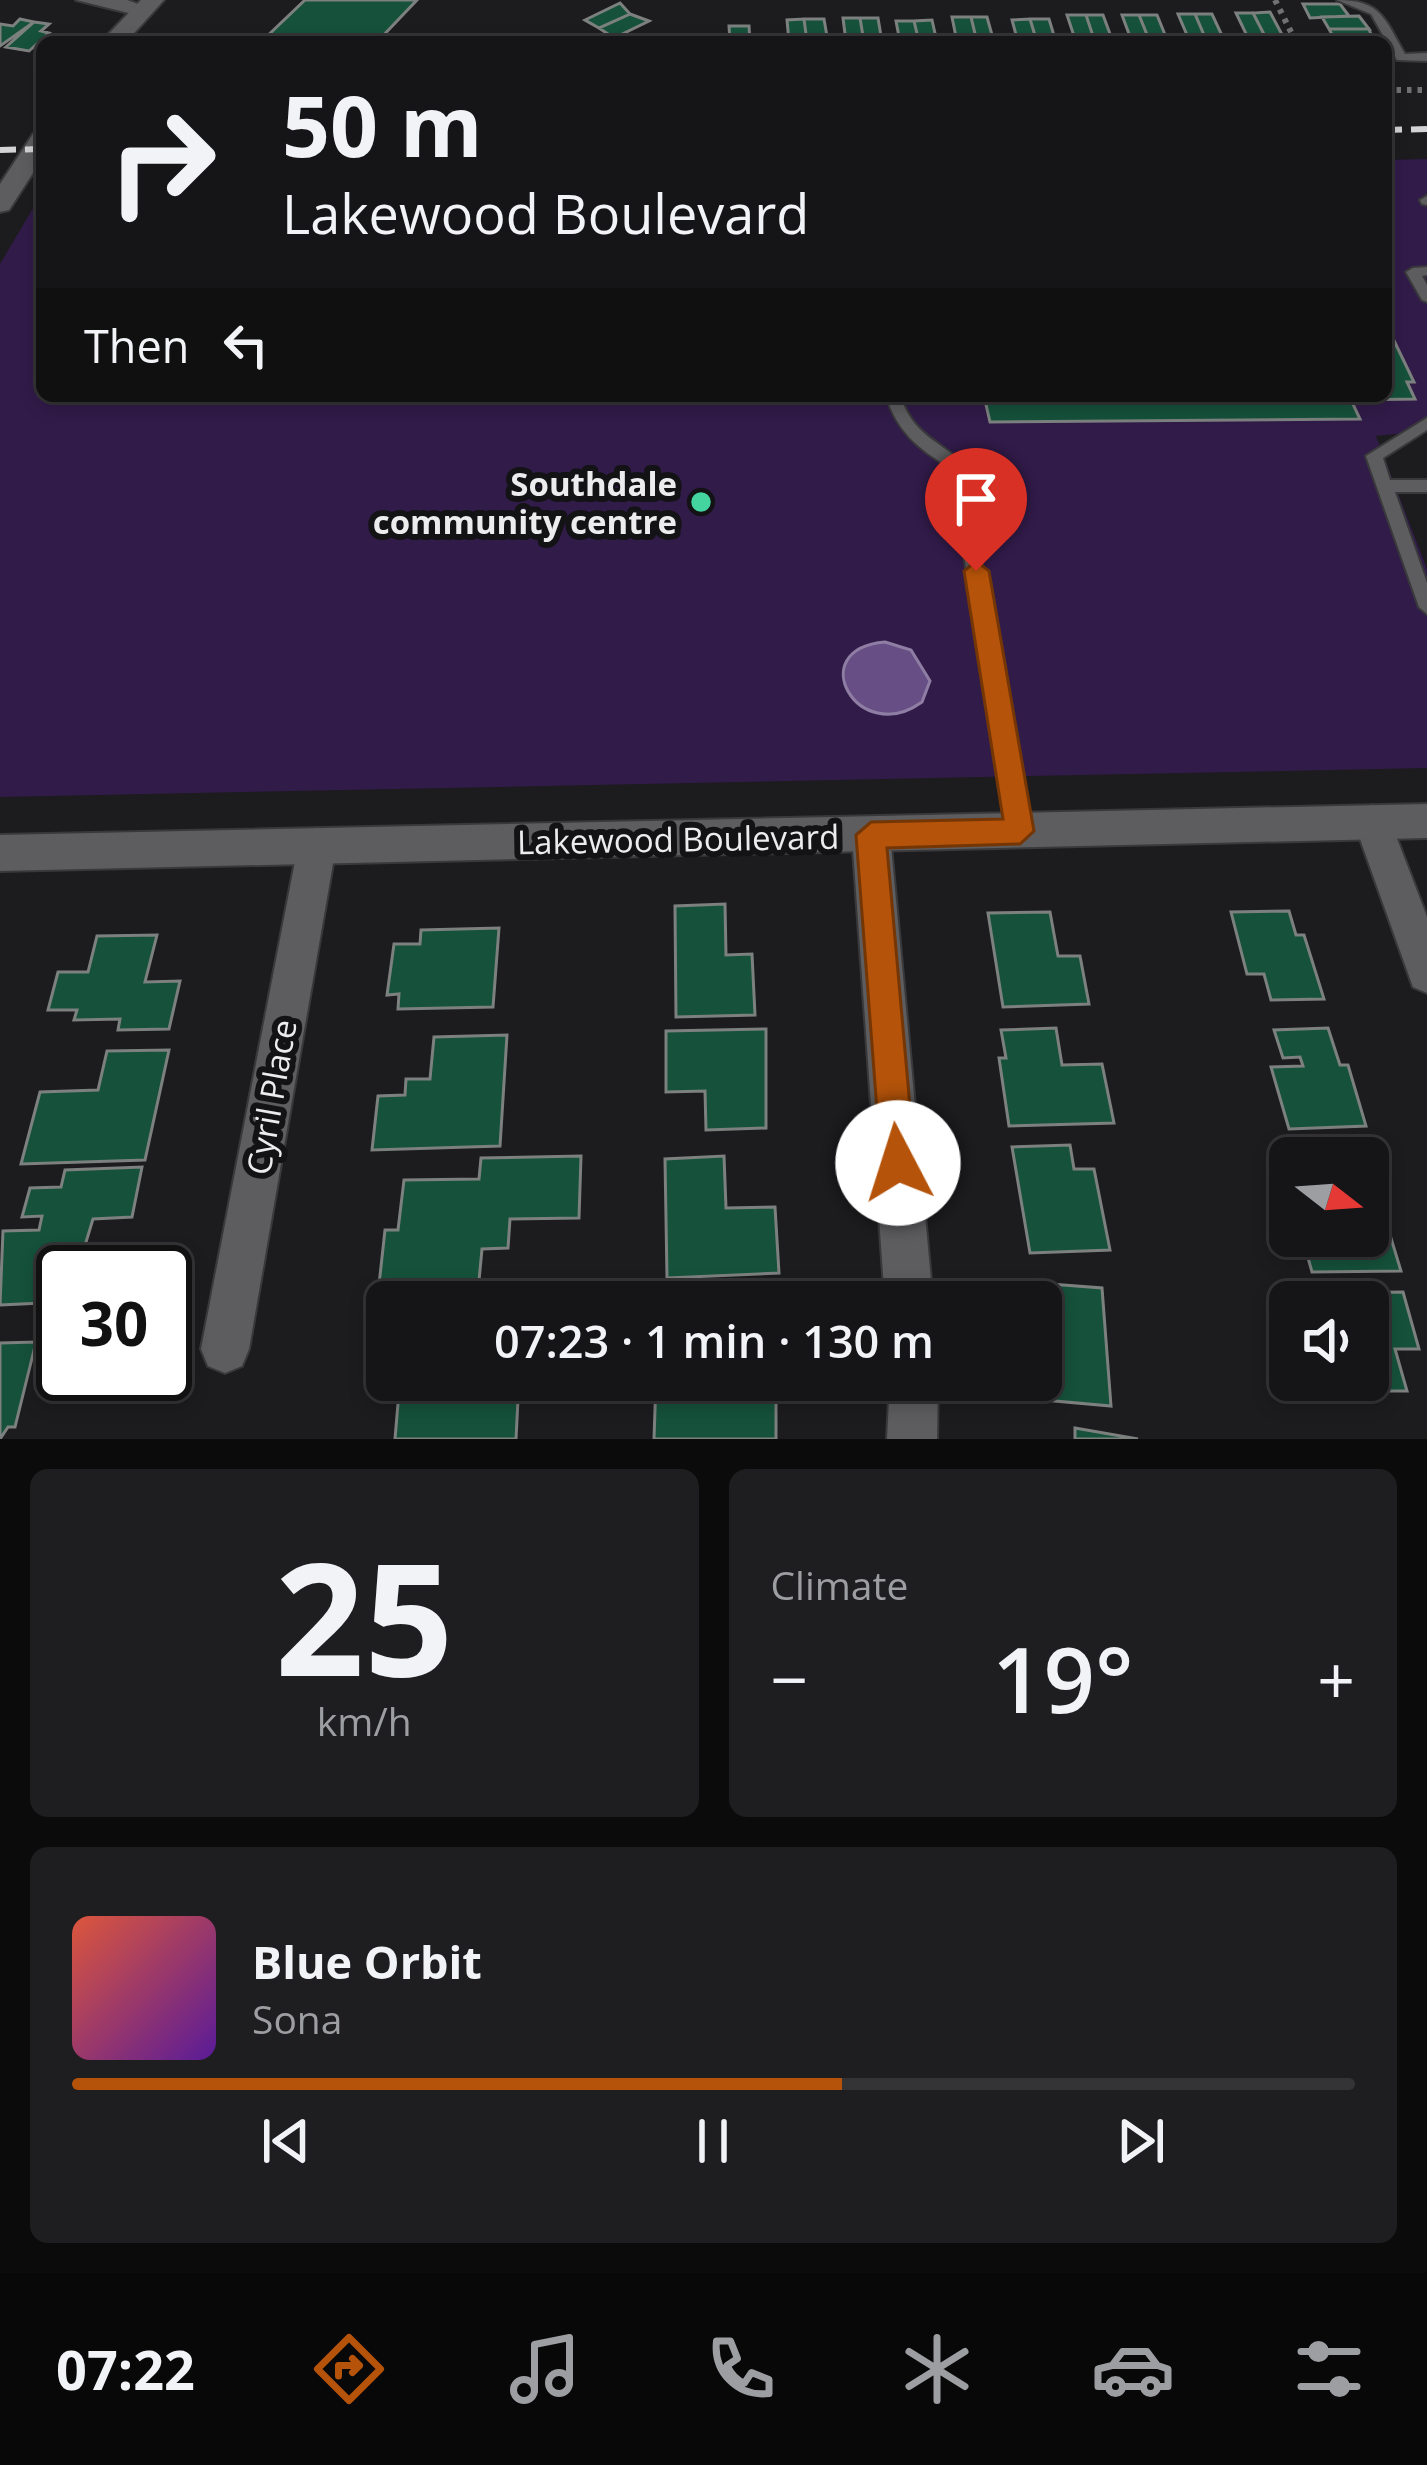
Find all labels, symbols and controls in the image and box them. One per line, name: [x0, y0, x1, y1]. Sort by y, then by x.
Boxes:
text: 50 m: [282, 67, 482, 182]
icon: right: [84, 84, 240, 240]
text: Lakewood Boulevard: [282, 176, 809, 250]
icon: left: [213, 312, 279, 378]
text: Then: [84, 315, 189, 376]
pin: [925, 448, 1027, 571]
place label: Southdale community centre: [373, 461, 677, 544]
icon: arrive: [943, 466, 1009, 532]
marker: Southdale community centre: [688, 489, 714, 515]
street label: Lakewood Boulevard: [517, 814, 839, 864]
street label: Cyril Place: [235, 1016, 307, 1178]
position arrow: [835, 1100, 961, 1226]
north arrow: [1269, 1137, 1389, 1257]
map controls: [1269, 1137, 1389, 1401]
speed limit sign: 30: [36, 1245, 192, 1401]
button: sound: [1269, 1281, 1389, 1401]
text: 07:23 · 1 min · 130 m: [494, 1310, 934, 1371]
text: 25: [275, 1509, 453, 1722]
text: Climate: [771, 1558, 908, 1611]
text: 19°: [992, 1617, 1133, 1739]
text: −: [771, 1633, 808, 1723]
text: +: [1317, 1633, 1355, 1723]
text: km/h: [317, 1694, 412, 1747]
text: Blue Orbit: [252, 1931, 482, 1992]
text: Sona: [252, 1992, 342, 2045]
icon: previous: [253, 2108, 319, 2174]
icon: pause: [680, 2108, 746, 2174]
icon: next: [1108, 2108, 1174, 2174]
icon: directions: [307, 2327, 391, 2411]
icon: music: [503, 2327, 587, 2411]
icon: phone: [699, 2327, 783, 2411]
icon: climate: [895, 2327, 979, 2411]
icon: car: [1091, 2327, 1175, 2411]
icon: filters: [1287, 2327, 1371, 2411]
text: 07:22: [56, 2332, 195, 2406]

